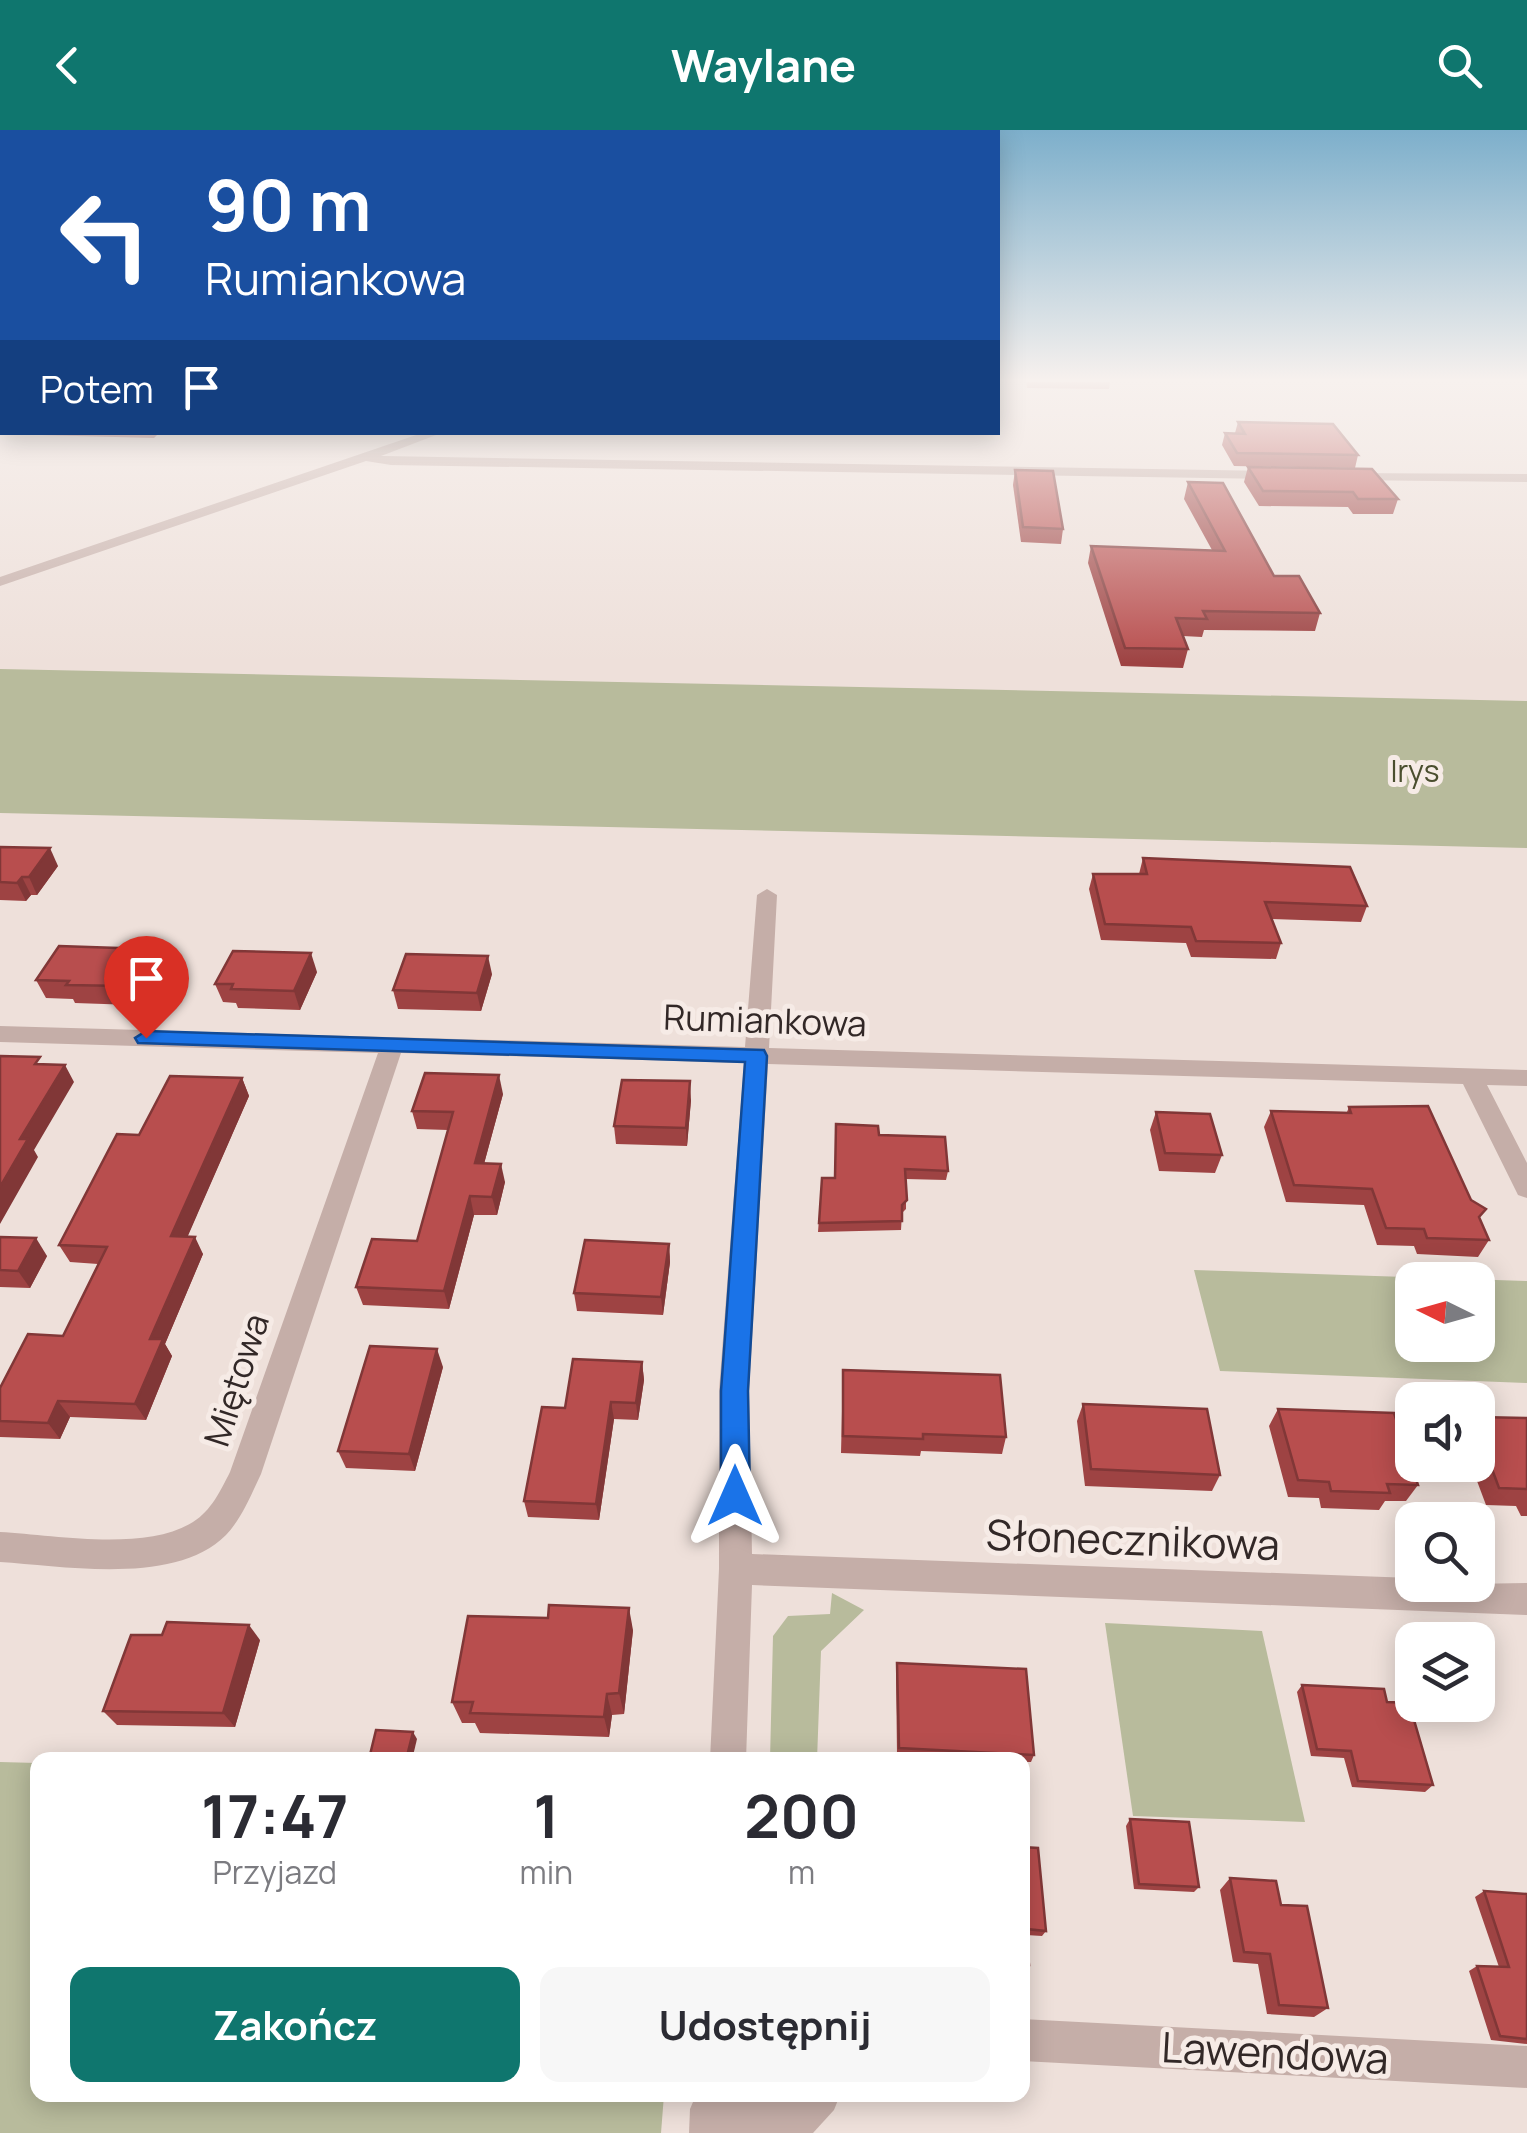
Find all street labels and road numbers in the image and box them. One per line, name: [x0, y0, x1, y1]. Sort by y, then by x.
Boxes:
street label: Rumiankowa: [663, 992, 867, 1048]
street label: Miętowa: [192, 1307, 280, 1452]
street label: Słonecznikowa: [985, 1505, 1281, 1573]
street label: Lawendowa: [1160, 2017, 1390, 2087]

